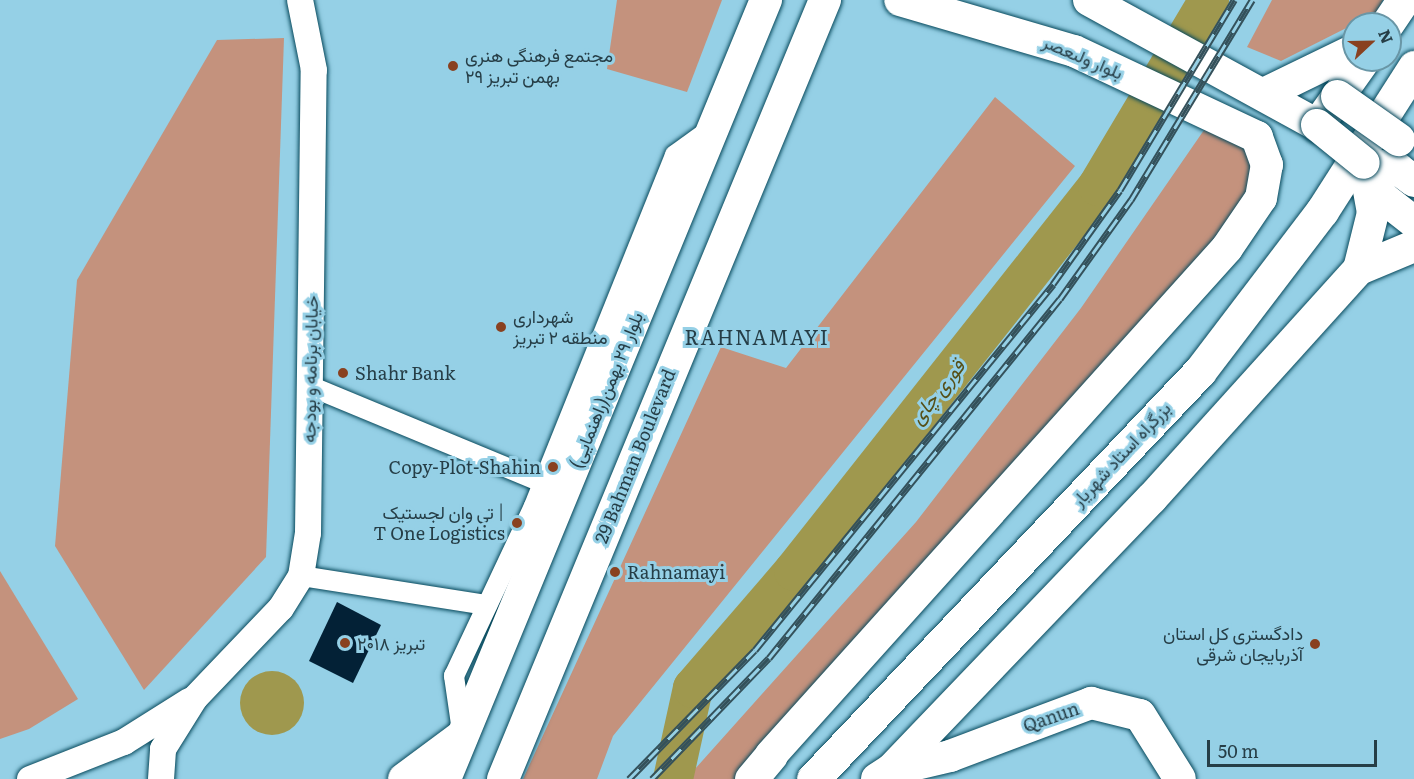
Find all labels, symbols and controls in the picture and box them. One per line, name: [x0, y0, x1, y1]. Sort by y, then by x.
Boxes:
north arrow: [1342, 12, 1402, 72]
text: N: [1373, 25, 1400, 47]
street label: بلوار ولىعصر: [1040, 30, 1126, 84]
place label: مجتمع فرهنگی هنری ۲۹ بهمن تبریز: [465, 45, 613, 88]
marker: مجتمع فرهنگی هنری ۲۹ بهمن تبریز: [446, 59, 460, 73]
street label: خیابان برنامه و بودجه: [298, 295, 322, 443]
place label: شهرداری منطقه ۲ تبریز: [513, 306, 608, 348]
street label: بلوار ٢٩ بهمن(راهنمایی): [565, 309, 647, 471]
marker: شهرداری منطقه ۲ تبریز: [494, 320, 508, 334]
district label: RAHNAMAYI: [685, 324, 829, 348]
water label: قوری چای: [903, 354, 969, 428]
place label: Shahr Bank: [355, 362, 456, 384]
marker: Shahr Bank: [336, 366, 350, 380]
street label: 29 Bahman Boulevard: [590, 366, 680, 546]
street label: بزرگراه استاد شهریار: [1067, 397, 1175, 511]
place label: Copy-Plot-Shahin: [389, 456, 541, 478]
marker: Copy-Plot-Shahin: [546, 460, 560, 474]
place label: تی وان لجستیک | T One Logistics: [373, 502, 505, 544]
marker: تی وان لجستیک | T One Logistics: [510, 516, 524, 530]
place label: Rahnamayi: [627, 561, 725, 583]
marker: Rahnamayi: [608, 565, 622, 579]
place label: دادگستری کل استان آذربایجان شرقی: [1163, 623, 1303, 666]
place label: تبریز ۲۰۱۸: [357, 632, 425, 654]
marker: تبریز ۲۰۱۸: [338, 636, 352, 650]
marker: دادگستری کل استان آذربایجان شرقی: [1308, 637, 1322, 651]
street label: Qanun: [1020, 697, 1082, 737]
scale bar: [1210, 728, 1380, 766]
text: 50 m: [1218, 737, 1259, 764]

